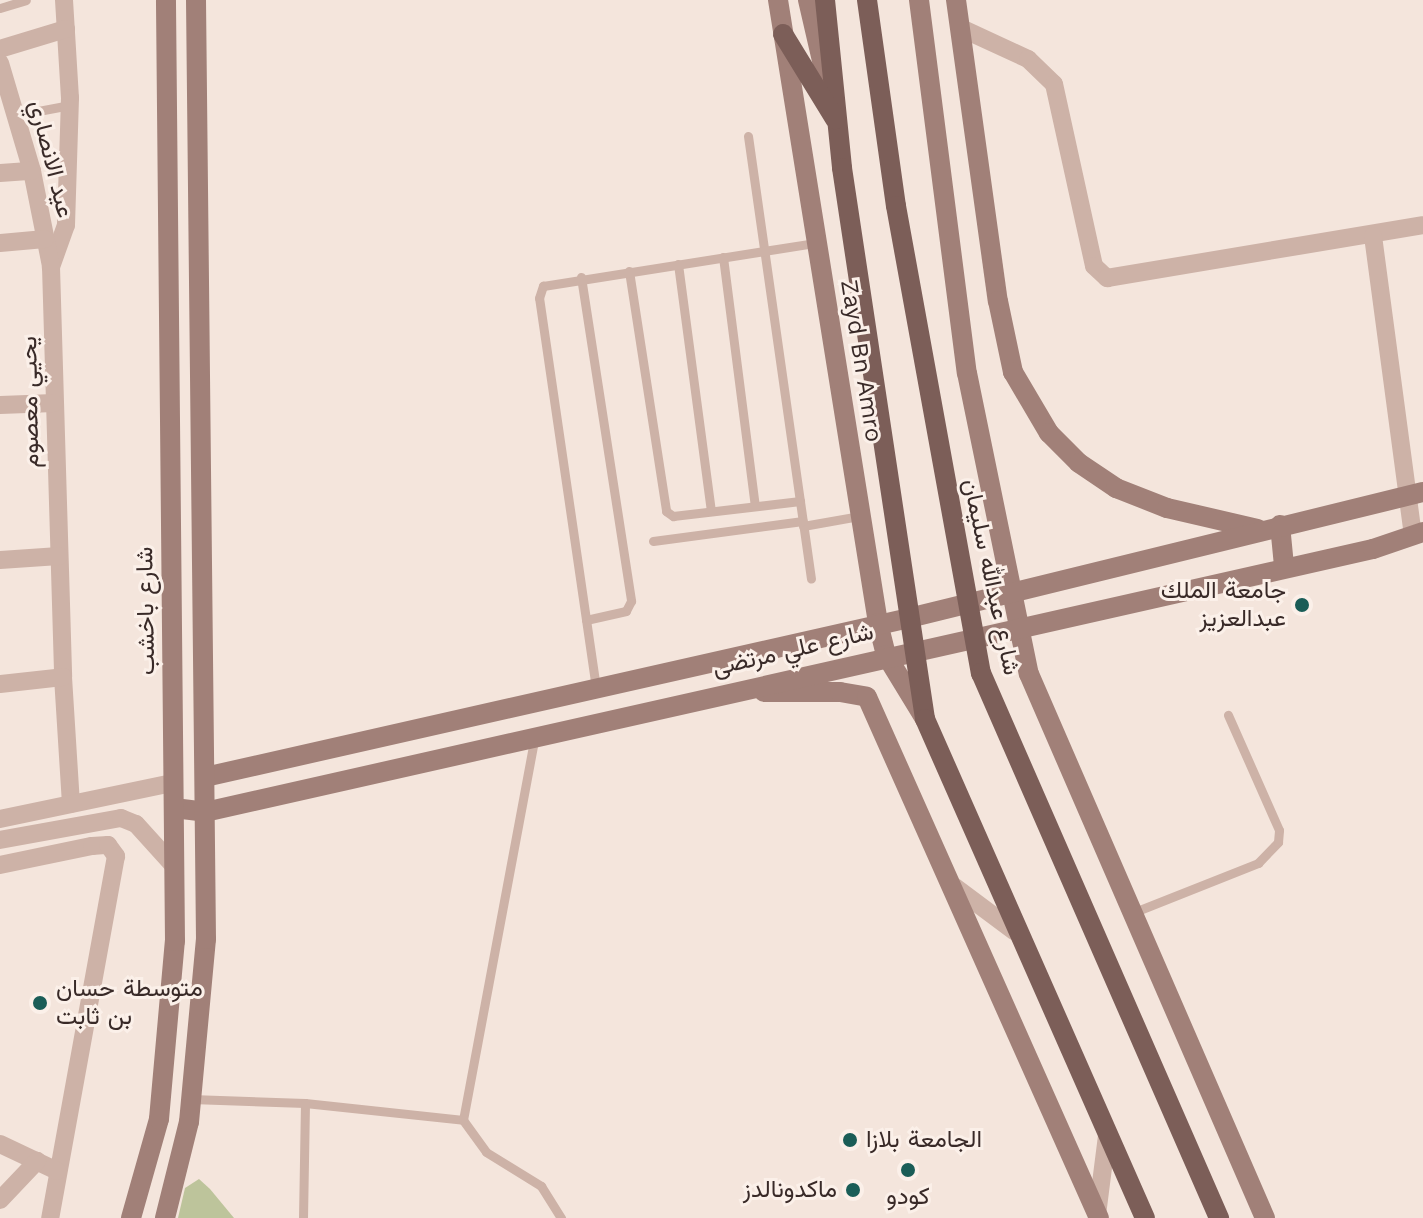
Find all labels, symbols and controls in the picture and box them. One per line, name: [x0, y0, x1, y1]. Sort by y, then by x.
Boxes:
street label: عيد الانصاري: [22, 97, 80, 221]
street label: Zayd Bn Amro: [834, 277, 888, 445]
street label: يحيي معصوم: [14, 336, 46, 468]
street label: شارع عبدالله سليمان: [956, 476, 1026, 678]
street label: شارع باخشب: [130, 547, 162, 675]
place label: جامعة الملك عبدالعزيز: [1161, 577, 1286, 633]
marker: جامعة الملك عبدالعزيز: [1293, 596, 1311, 614]
street label: شارع علي مرتضى: [710, 617, 876, 683]
place label: متوسطة حسان بن ثابت: [56, 975, 203, 1031]
marker: متوسطة حسان بن ثابت: [31, 994, 49, 1012]
place label: الجامعة بلازا: [866, 1126, 982, 1154]
marker: الجامعة بلازا: [841, 1131, 859, 1149]
marker: كودو: [899, 1161, 917, 1179]
place label: ماكدونالدز: [743, 1176, 837, 1204]
marker: ماكدونالدز: [844, 1181, 862, 1199]
place label: كودو: [886, 1183, 930, 1211]

